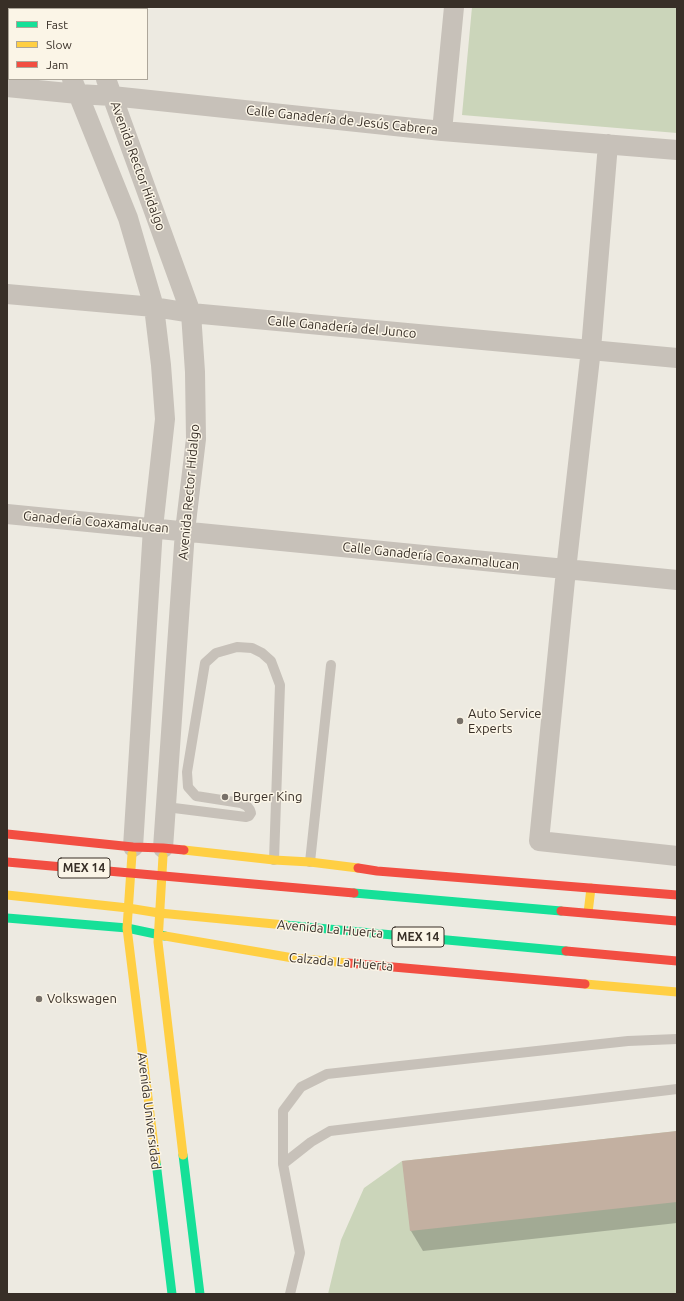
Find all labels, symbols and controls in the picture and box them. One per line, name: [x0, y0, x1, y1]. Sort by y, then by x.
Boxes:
legend: [8, 8, 148, 80]
text: Fast: [46, 18, 68, 31]
text: Slow: [46, 38, 72, 51]
text: Jam: [46, 58, 68, 71]
street label: Avenida Rector Hidalgo: [107, 99, 169, 233]
street label: Calle Ganadería de Jesús Cabrera: [245, 102, 439, 138]
street label: Calle Ganadería del Junco: [267, 313, 417, 341]
street label: Avenida Rector Hidalgo: [175, 423, 203, 561]
street label: Ganadería Coaxamalucan: [22, 508, 170, 536]
street label: Calle Ganadería Coaxamalucan: [342, 539, 520, 573]
place label: Auto Service Experts: [468, 706, 541, 737]
marker: Auto Service Experts: [455, 716, 465, 726]
place label: Burger King: [233, 789, 302, 805]
marker: Burger King: [220, 792, 230, 802]
road number: MEX 14: [58, 858, 110, 878]
street label: Avenida La Huerta: [276, 917, 384, 941]
road number: MEX 14: [392, 927, 444, 947]
street label: Calzada La Huerta: [288, 950, 394, 974]
place label: Volkswagen: [47, 991, 117, 1007]
marker: Volkswagen: [34, 994, 44, 1004]
street label: Avenida Universidad: [134, 1051, 164, 1171]

